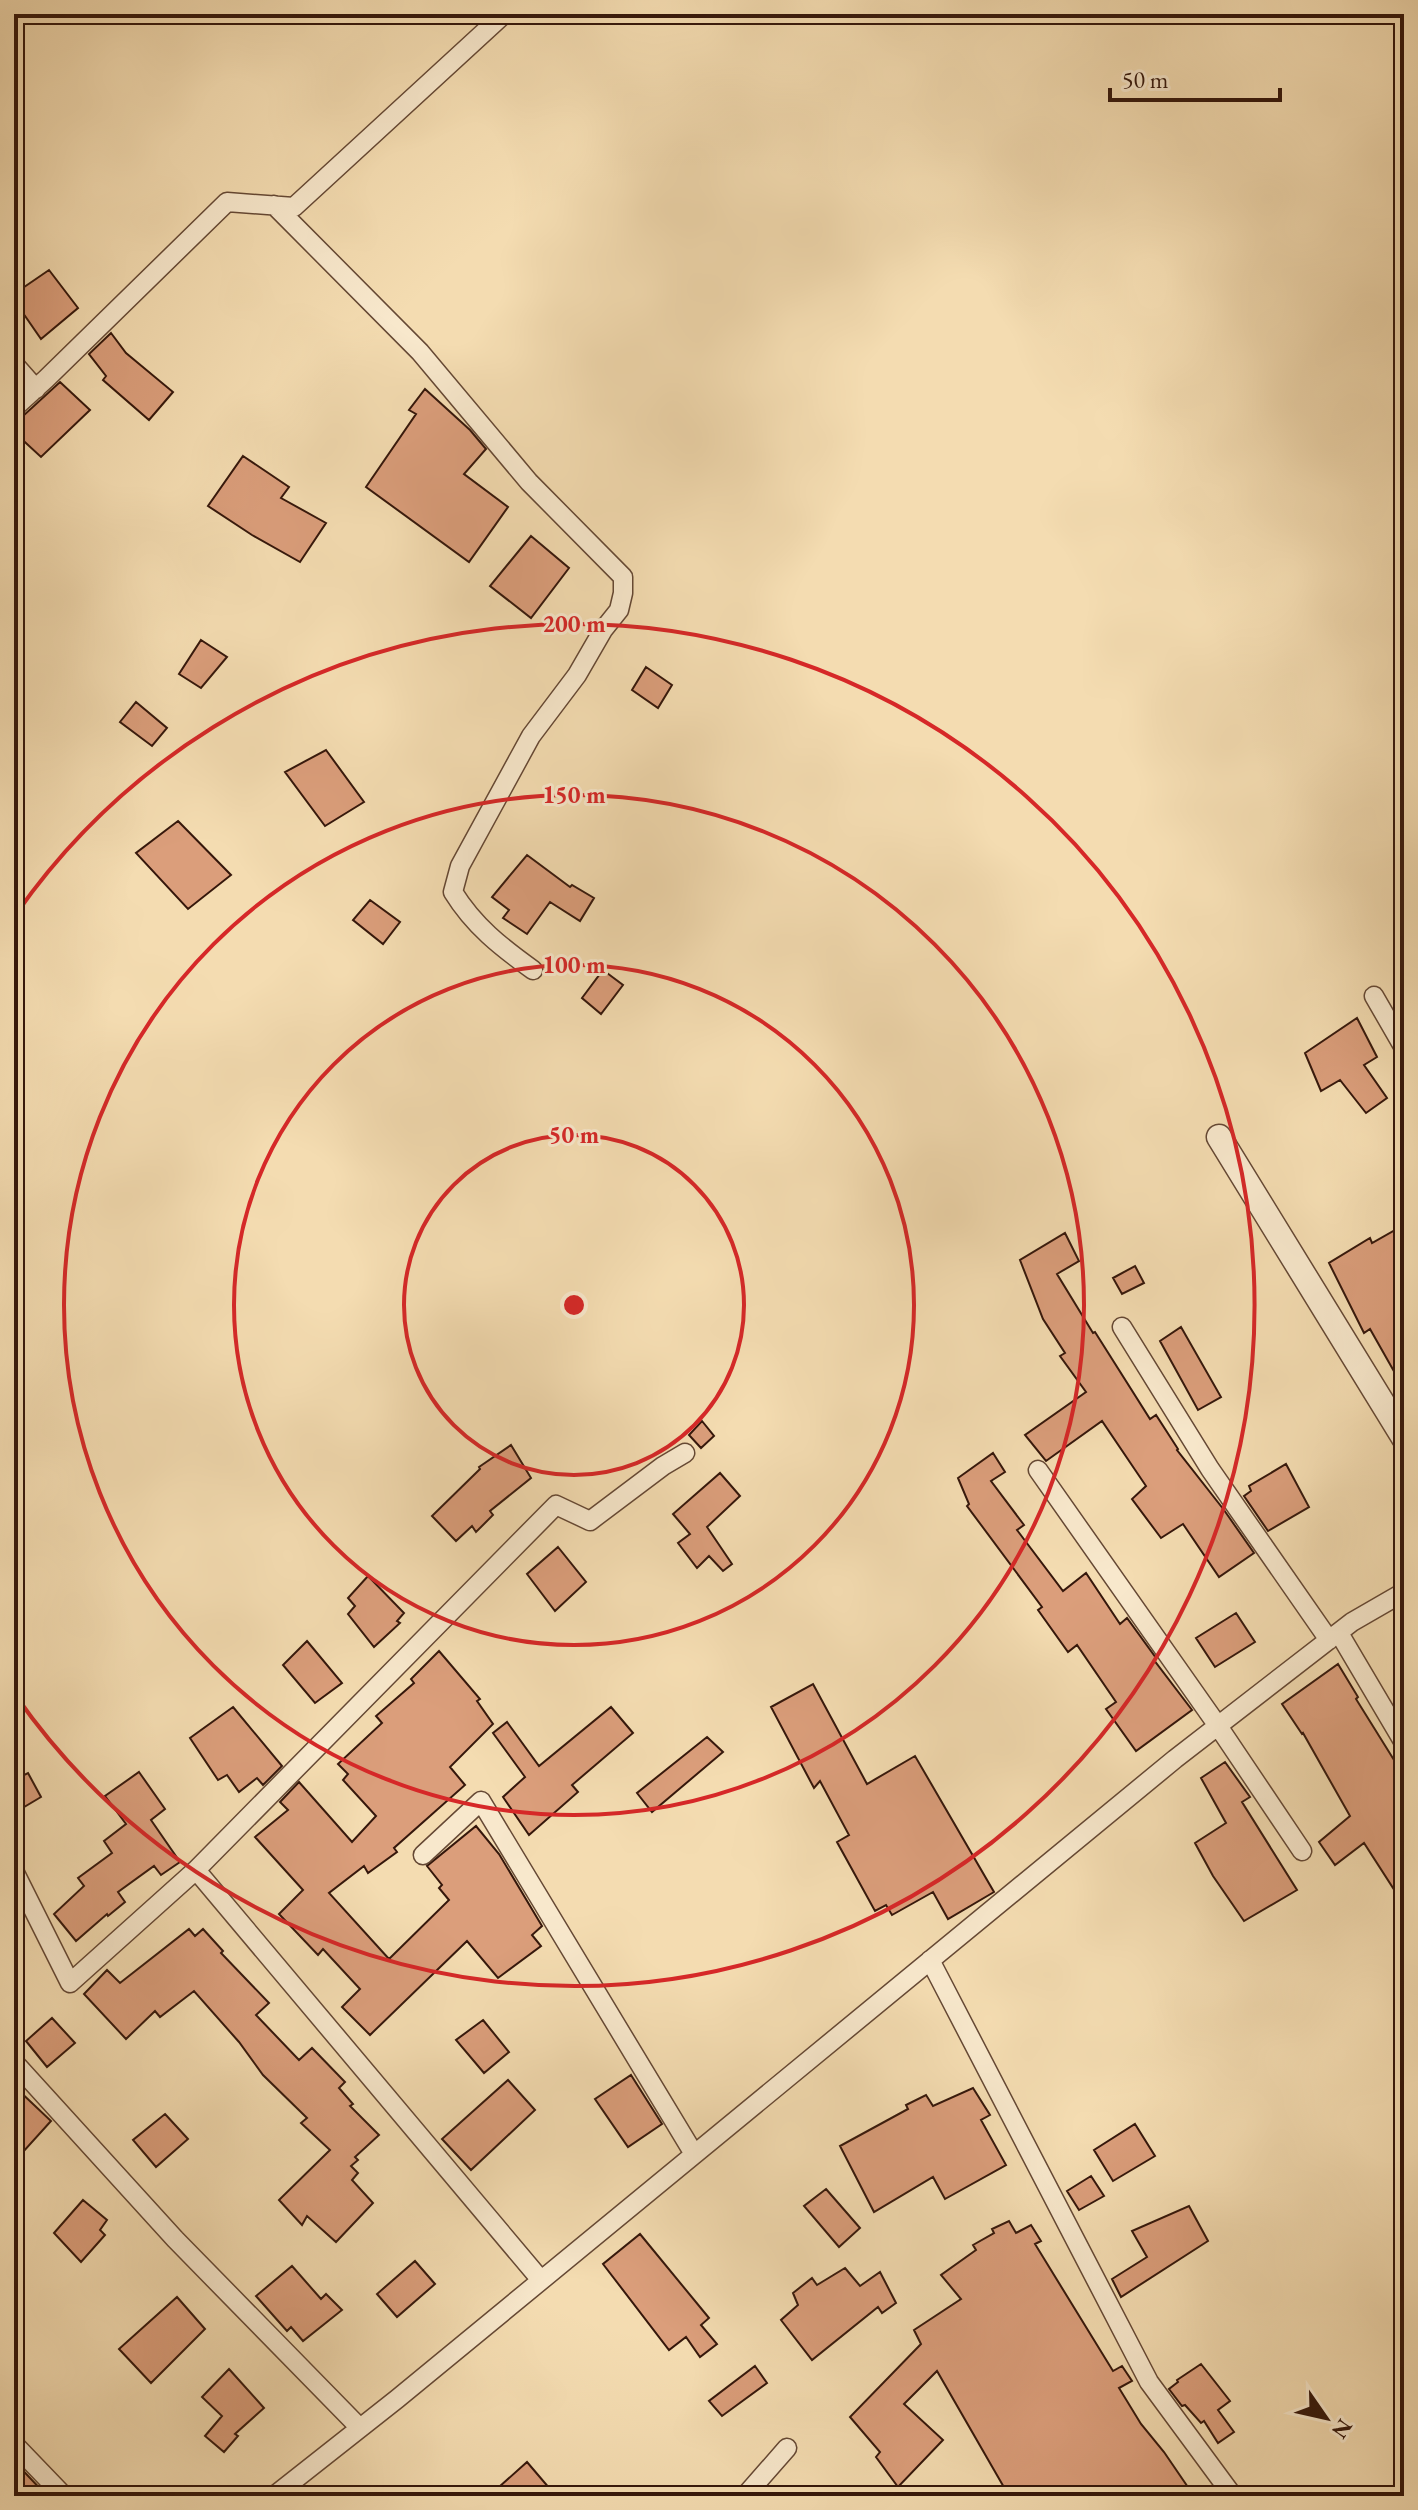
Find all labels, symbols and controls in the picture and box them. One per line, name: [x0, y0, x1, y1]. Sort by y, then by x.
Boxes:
scale bar: [1110, 52, 1280, 102]
text: 50 m: [1122, 64, 1169, 95]
text: 200 m: [542, 608, 606, 639]
text: 150 m: [542, 779, 606, 810]
text: 100 m: [542, 949, 606, 980]
text: 50 m: [549, 1119, 599, 1150]
centre of rings: [560, 1291, 588, 1319]
north arrow: [1286, 2378, 1366, 2458]
text: N: [1325, 2413, 1359, 2445]

